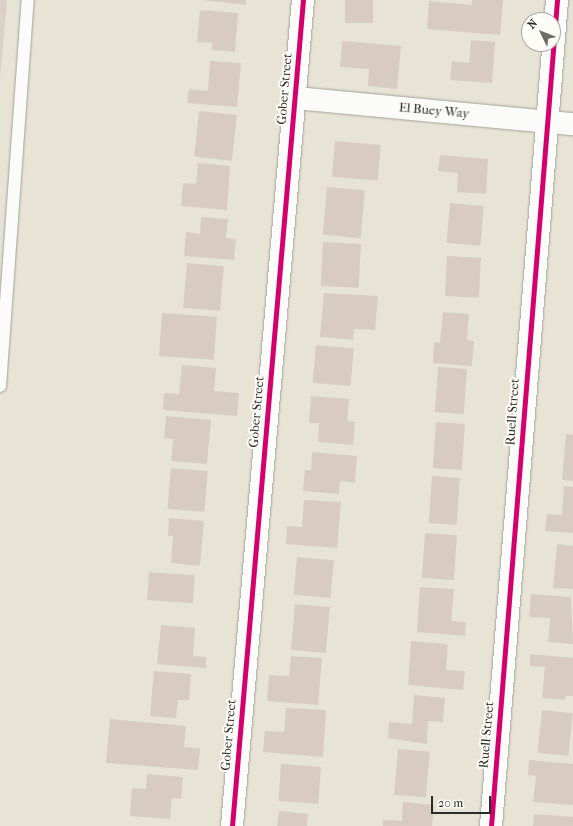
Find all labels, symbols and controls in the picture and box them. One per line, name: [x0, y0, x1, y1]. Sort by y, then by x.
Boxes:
north arrow: [521, 12, 561, 52]
text: N: [525, 17, 540, 32]
street label: Gober Street: [274, 53, 296, 125]
street label: El Buey Way: [398, 100, 470, 122]
street label: Gober Street: [246, 376, 268, 448]
street label: Ruell Street: [503, 378, 523, 446]
street label: Gober Street: [218, 699, 240, 771]
street label: Ruell Street: [476, 701, 498, 769]
scale bar: [433, 788, 493, 814]
text: 20 m: [438, 796, 463, 810]

